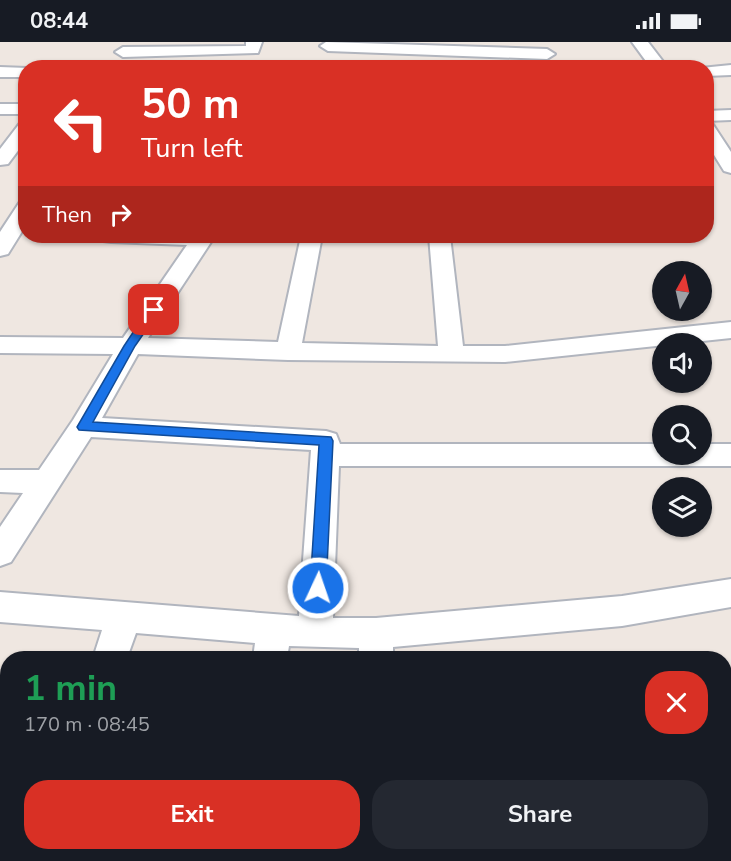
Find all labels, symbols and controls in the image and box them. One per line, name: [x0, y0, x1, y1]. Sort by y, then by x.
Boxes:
text: 08:44: [30, 6, 88, 36]
text: 50 m: [141, 76, 240, 133]
icon: left: [42, 84, 120, 162]
text: Turn left: [141, 130, 242, 167]
icon: right: [104, 198, 137, 231]
text: Then: [42, 200, 92, 230]
north arrow: [652, 261, 712, 321]
map controls: [652, 261, 712, 537]
pin: [128, 284, 179, 335]
icon: arrive: [137, 293, 170, 326]
button: sound: [652, 333, 712, 393]
button: search: [652, 405, 712, 465]
button: layers: [652, 477, 712, 537]
position arrow: [286, 556, 350, 620]
text: 1 min: [24, 664, 117, 713]
button: close: [645, 671, 708, 734]
text: 170 m · 08:45: [24, 711, 150, 738]
button: Exit: [24, 780, 360, 849]
button: Share: [372, 780, 708, 849]

